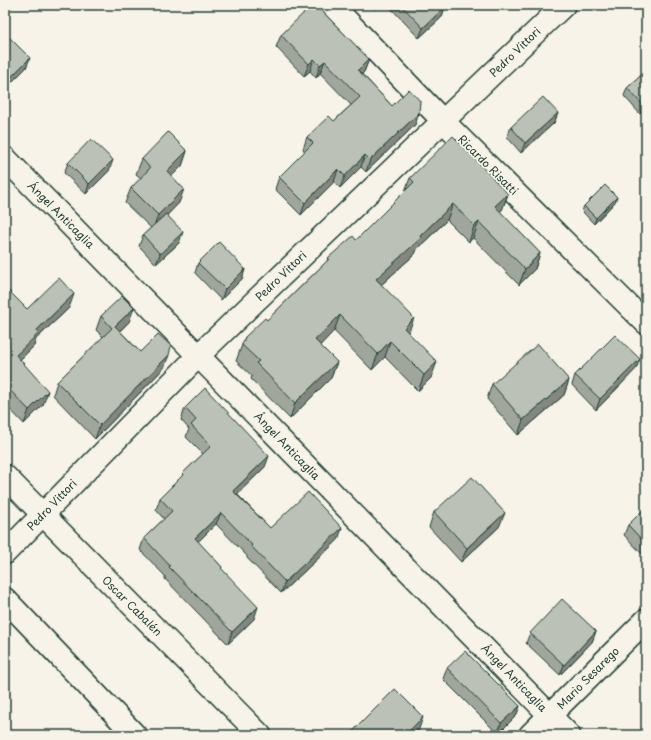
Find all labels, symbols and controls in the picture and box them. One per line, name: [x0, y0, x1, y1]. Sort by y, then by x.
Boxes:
street label: Pedro Vittori: [485, 23, 544, 81]
street label: Ricardo Risatti: [454, 131, 522, 199]
street label: Ángel Anticaglia: [24, 177, 99, 252]
street label: Pedro Vittori: [251, 247, 310, 305]
street label: Ángel Anticaglia: [250, 408, 324, 484]
street label: Pedro Vittori: [23, 475, 81, 534]
street label: Oscar Cabalén: [98, 572, 166, 640]
street label: Ángel Anticaglia: [477, 640, 551, 716]
street label: Mario Sesarego: [553, 643, 623, 713]

